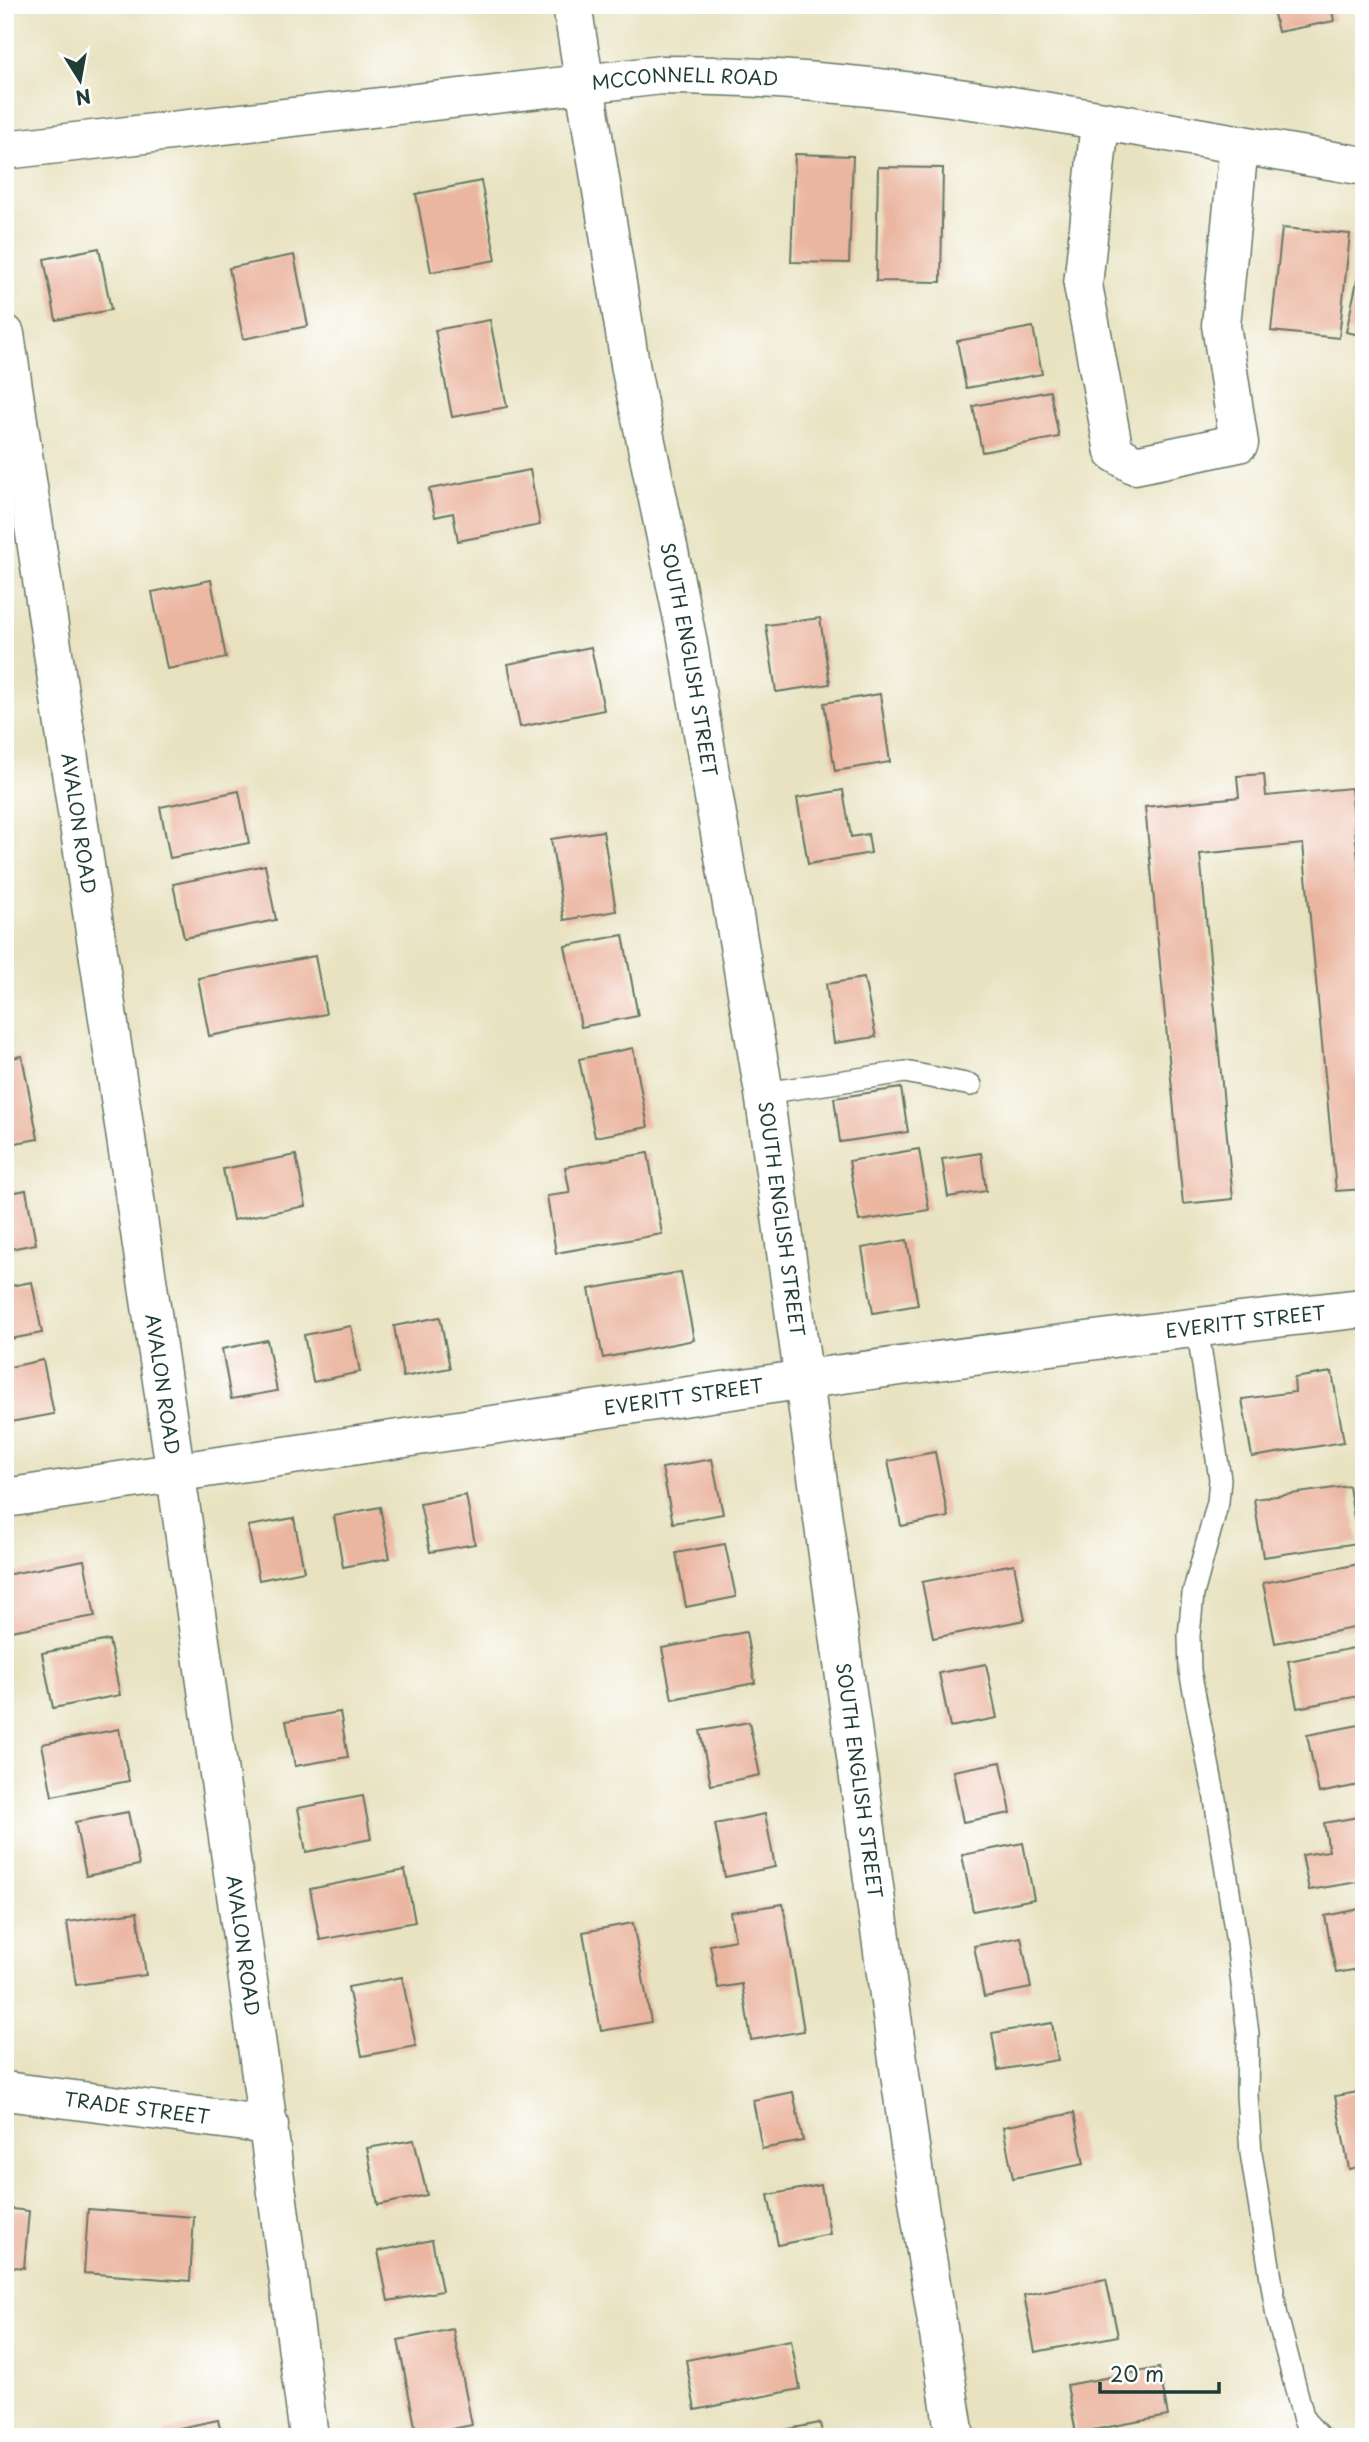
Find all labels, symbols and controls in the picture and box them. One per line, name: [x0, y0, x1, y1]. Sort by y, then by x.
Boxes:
north arrow: [46, 46, 116, 116]
street label: MCCONNELL ROAD: [590, 60, 779, 96]
text: N: [73, 82, 93, 113]
street label: SOUTH ENGLISH STREET: [654, 540, 725, 779]
street label: AVALON ROAD: [55, 751, 104, 896]
street label: SOUTH ENGLISH STREET: [752, 1099, 813, 1338]
street label: EVERITT STREET: [1164, 1297, 1327, 1344]
street label: AVALON ROAD: [139, 1312, 188, 1456]
street label: EVERITT STREET: [602, 1370, 765, 1421]
street label: SOUTH ENGLISH STREET: [830, 1661, 890, 1900]
street label: AVALON ROAD: [221, 1873, 268, 2018]
street label: TRADE STREET: [63, 2084, 211, 2130]
scale bar: [1100, 2351, 1218, 2395]
text: 20 m: [1110, 2357, 1164, 2389]

